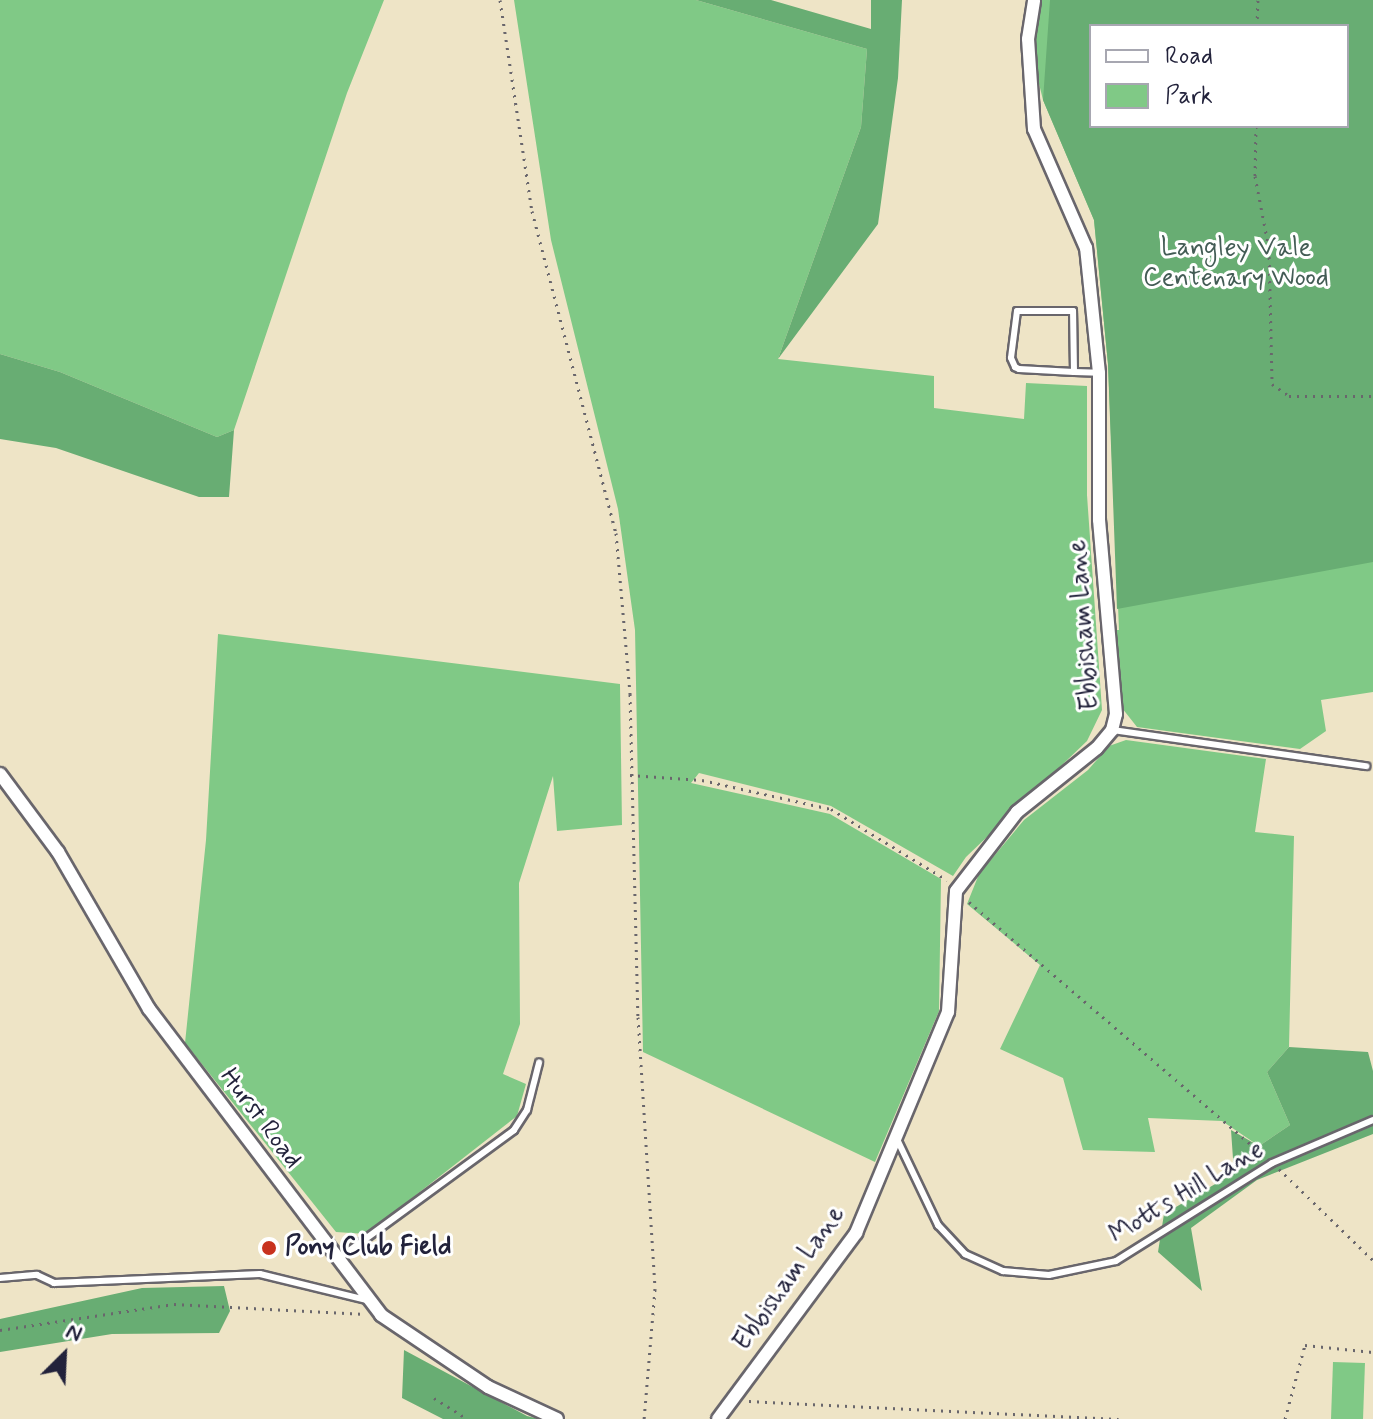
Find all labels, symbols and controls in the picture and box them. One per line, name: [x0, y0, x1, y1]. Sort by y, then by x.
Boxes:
legend: [1089, 24, 1349, 128]
text: Road: [1165, 41, 1213, 72]
text: Park: [1165, 81, 1213, 112]
park label: Langley Vale Centenary Wood: [1143, 233, 1329, 294]
street label: Ebbisham Lane: [1064, 540, 1106, 710]
street label: Hurst Road: [212, 1063, 308, 1175]
street label: Motts Hill Lane: [1104, 1135, 1270, 1251]
street label: Ebbisham Lane: [728, 1202, 852, 1356]
place label: Pony Club Field: [285, 1232, 451, 1264]
marker: Pony Club Field: [260, 1239, 278, 1257]
north arrow: [24, 1315, 104, 1395]
text: N: [61, 1317, 86, 1349]

